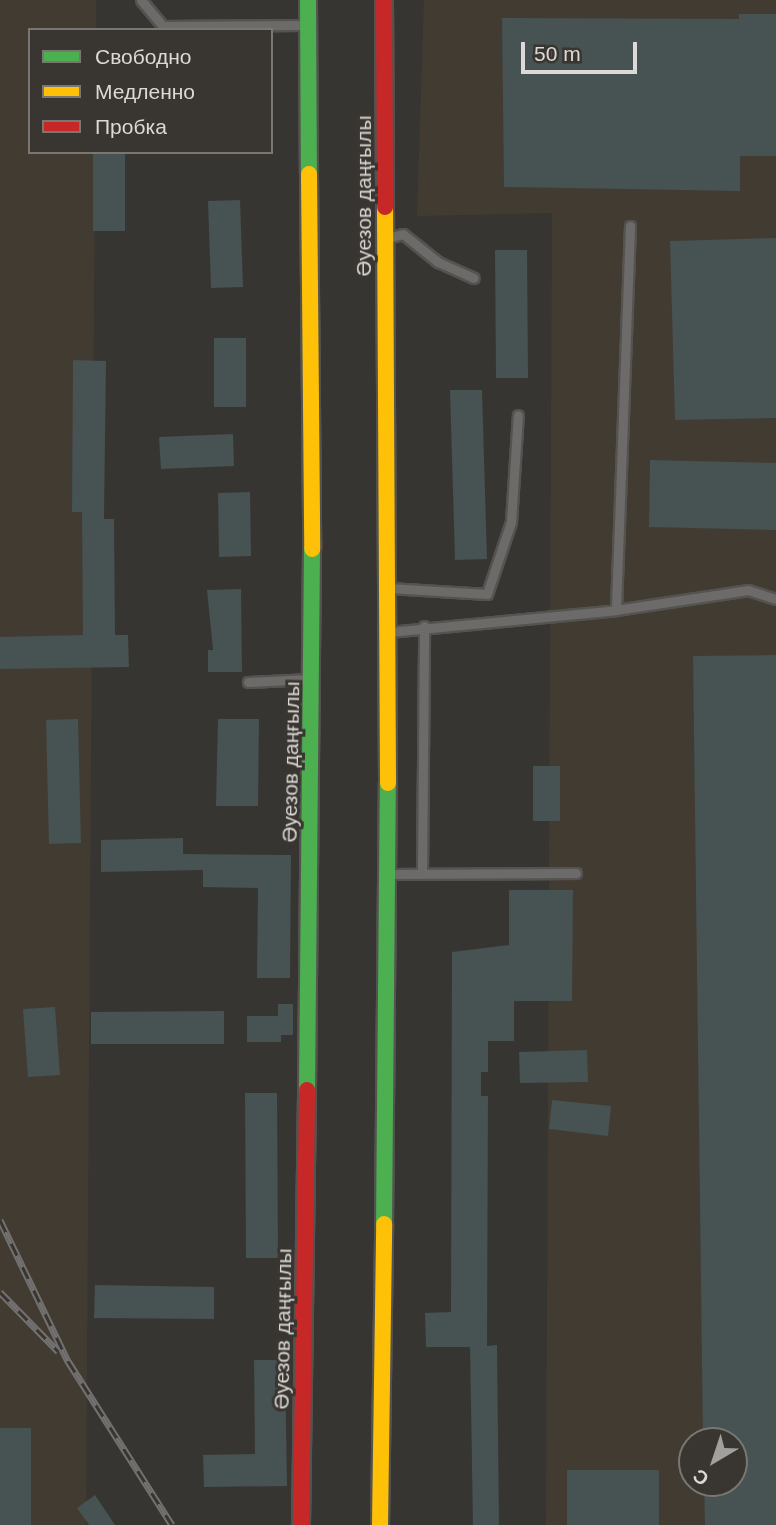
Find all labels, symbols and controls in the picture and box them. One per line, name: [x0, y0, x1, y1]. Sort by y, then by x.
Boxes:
legend: [28, 28, 273, 154]
scale bar: [524, 28, 640, 72]
text: 50 m: [534, 42, 581, 65]
text: Свободно: [95, 45, 192, 68]
text: Медленно: [95, 80, 195, 103]
text: Пробка: [95, 115, 167, 138]
street label: Әуезов даңғылы: [351, 116, 377, 276]
street label: Әуезов даңғылы: [277, 681, 305, 843]
street label: Әуезов даңғылы: [269, 1248, 297, 1410]
north arrow: [678, 1427, 748, 1497]
text: С: [689, 1465, 713, 1490]

